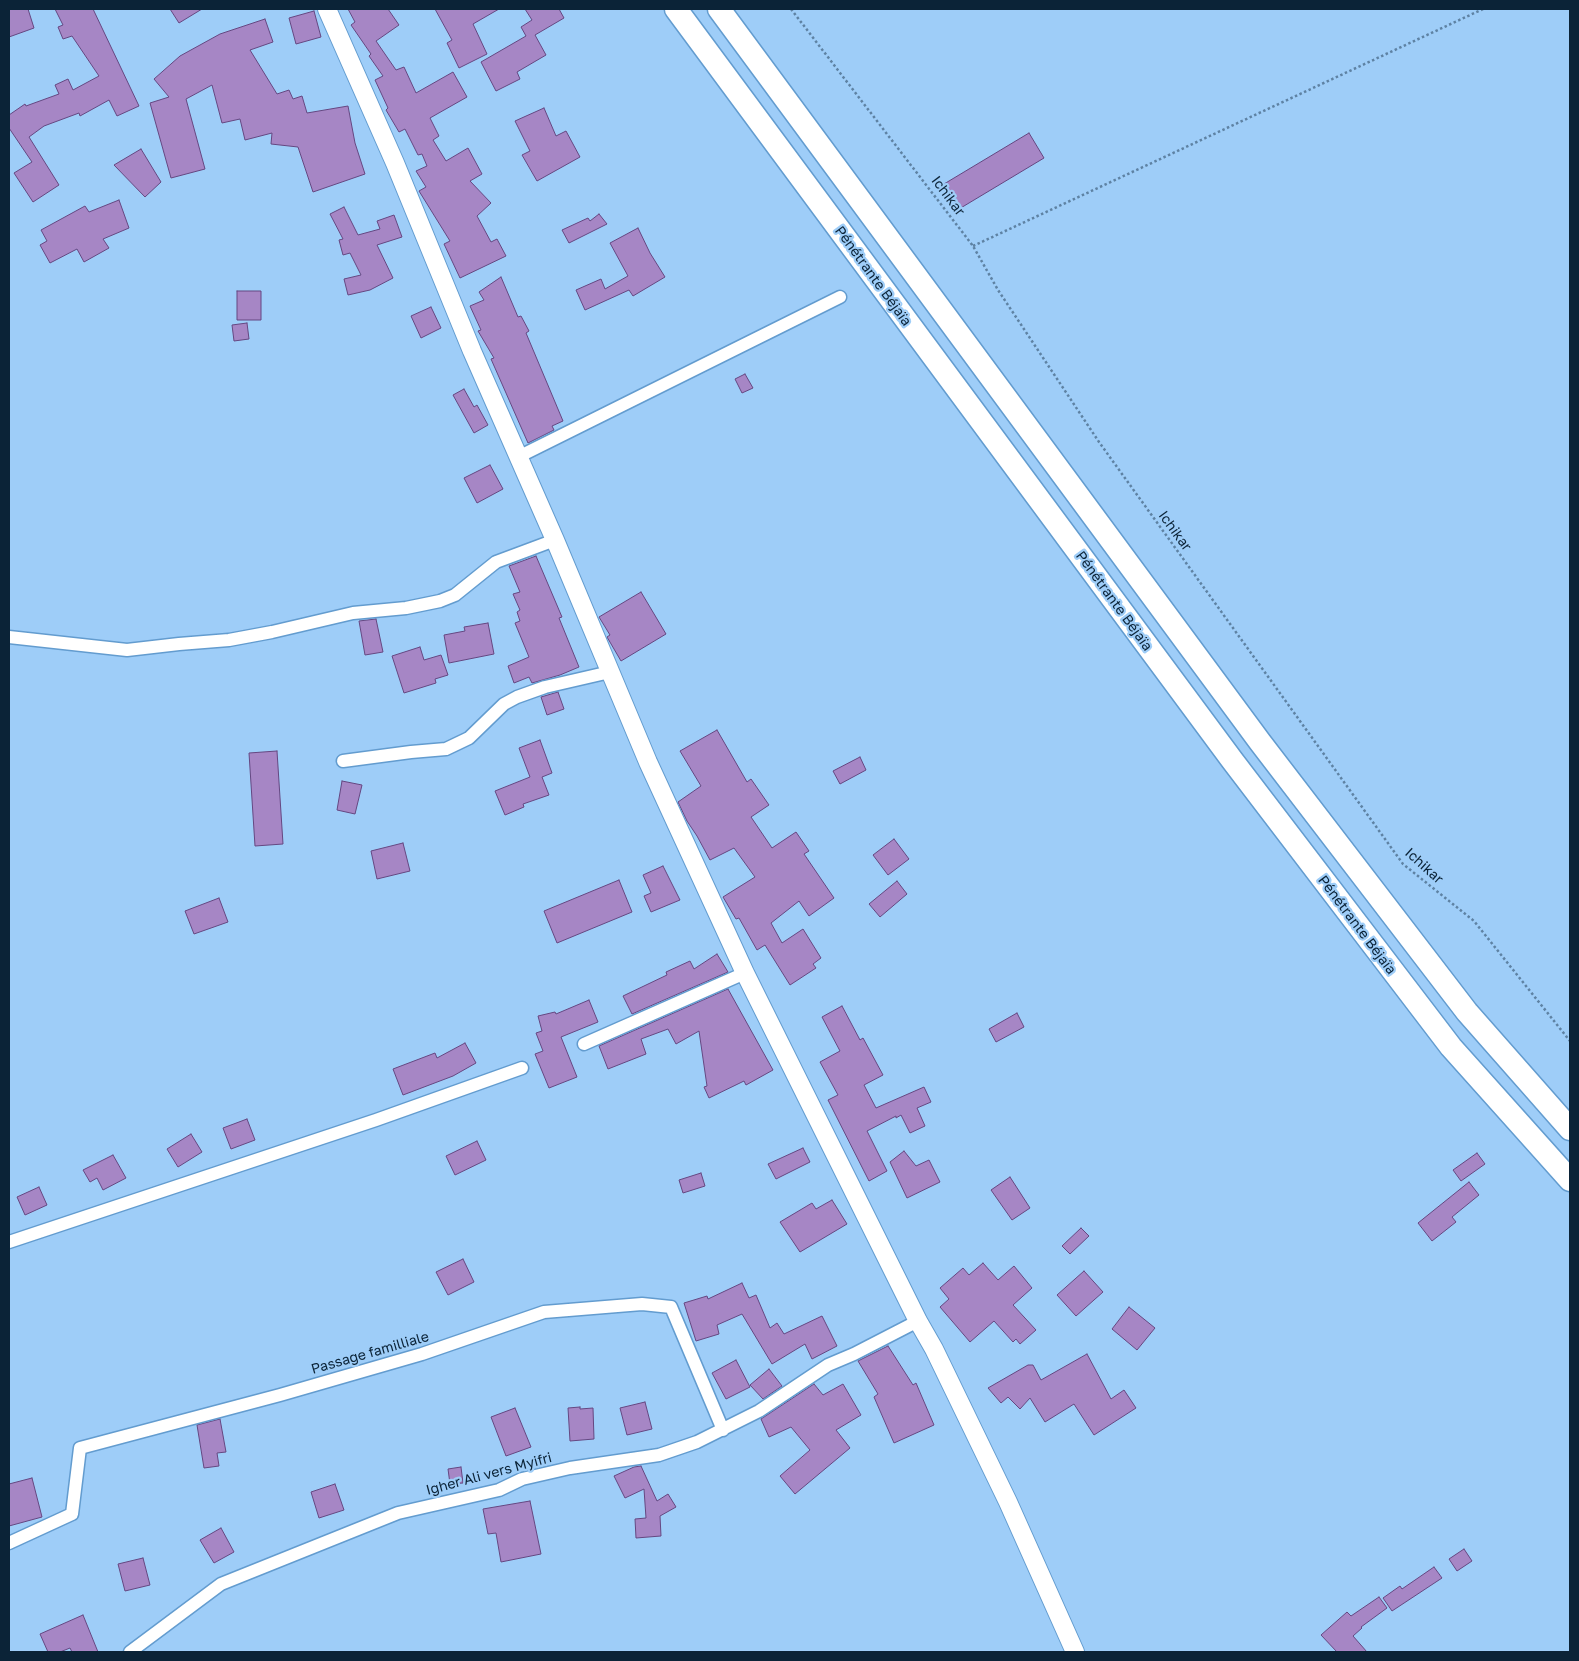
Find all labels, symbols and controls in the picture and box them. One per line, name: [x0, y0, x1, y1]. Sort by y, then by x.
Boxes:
street label: Ichikar: [928, 173, 968, 219]
street label: Pénétrante Béjaïa: [831, 223, 915, 329]
street label: Ichikar: [1155, 508, 1195, 554]
street label: Pénétrante Béjaïa: [1072, 548, 1156, 654]
street label: Ichikar: [1401, 845, 1447, 887]
street label: Pénétrante Béjaïa: [1314, 872, 1400, 978]
street label: Passage familliale: [309, 1328, 431, 1378]
street label: Igher Ali vers Myifri: [424, 1449, 554, 1499]

